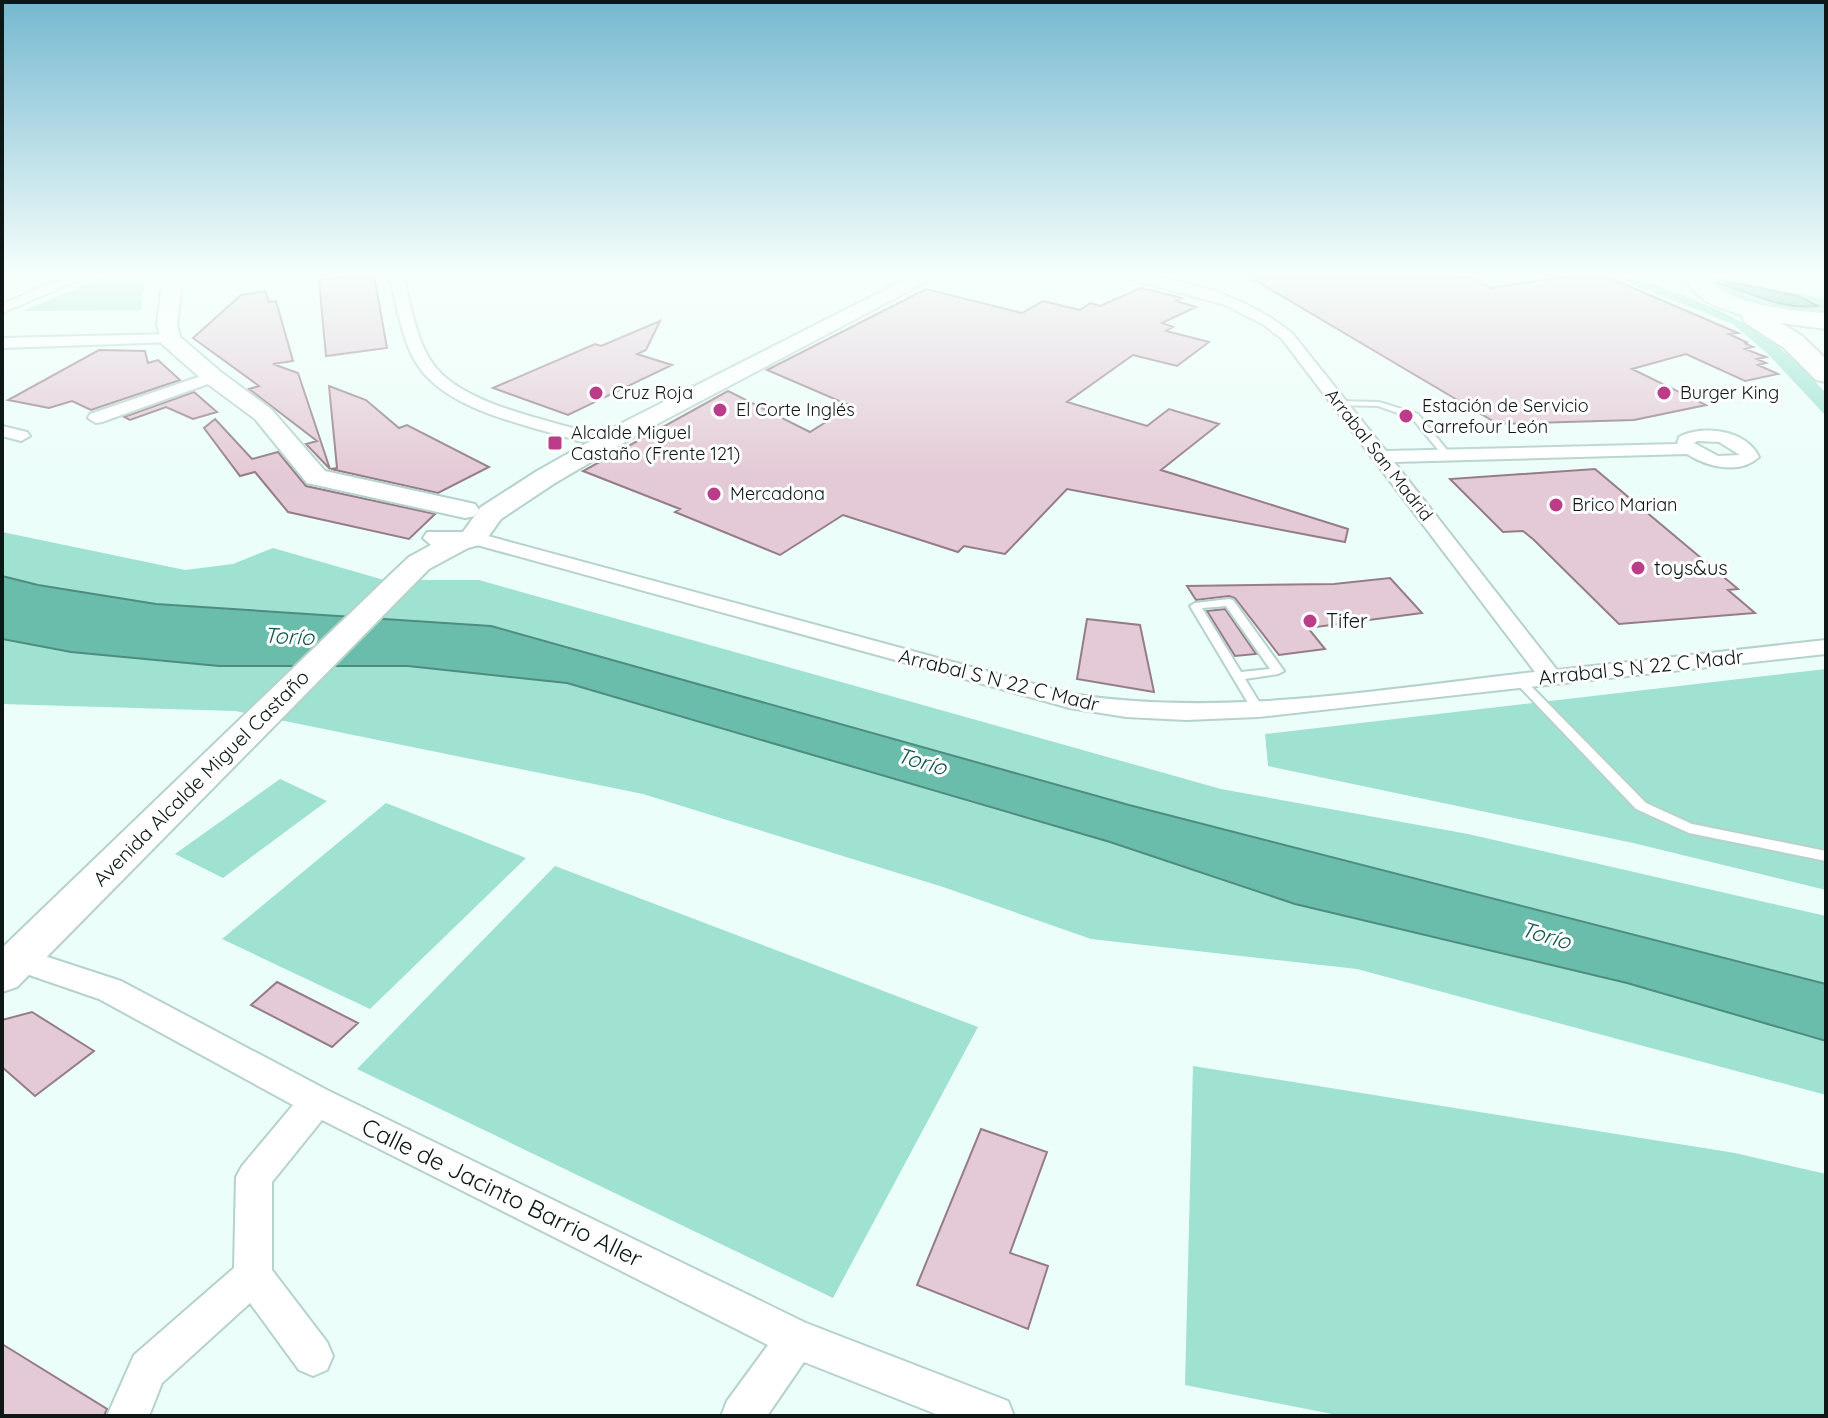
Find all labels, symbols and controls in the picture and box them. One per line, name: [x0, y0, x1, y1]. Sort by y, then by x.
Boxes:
place label: Cruz Roja: [612, 381, 693, 404]
place label: Burger King: [1680, 381, 1779, 404]
marker: Cruz Roja: [587, 384, 605, 402]
street label: Arrabal San Madrid: [1321, 384, 1438, 526]
marker: Burger King: [1655, 384, 1673, 402]
place label: Estación de Servicio Carrefour León: [1422, 394, 1589, 438]
place label: El Corte Inglés: [736, 398, 855, 421]
marker: El Corte Inglés: [711, 401, 729, 419]
marker: Estación de Servicio Carrefour León: [1397, 407, 1415, 425]
place label: Alcalde Miguel Castaño (Frente 121): [571, 421, 740, 465]
marker: Alcalde Miguel Castaño (Frente 121): [546, 434, 564, 452]
place label: Mercadona: [730, 482, 825, 505]
marker: Mercadona: [705, 485, 723, 503]
place label: Brico Marian: [1572, 493, 1678, 516]
marker: Brico Marian: [1547, 496, 1565, 514]
place label: toys&us: [1654, 555, 1728, 580]
marker: toys&us: [1629, 559, 1647, 577]
place label: Tifer: [1326, 608, 1368, 633]
marker: Tifer: [1301, 612, 1319, 630]
water label: Torío: [263, 621, 317, 651]
street label: Arrabal S N 22 C Madr: [896, 642, 1102, 717]
street label: Arrabal S N 22 C Madr: [1537, 643, 1745, 690]
street label: Avenida Alcalde Miguel Castaño: [87, 664, 314, 891]
water label: Torío: [894, 741, 952, 782]
water label: Torío: [1518, 915, 1576, 956]
street label: Calle de Jacinto Barrio Aller: [357, 1111, 648, 1273]

